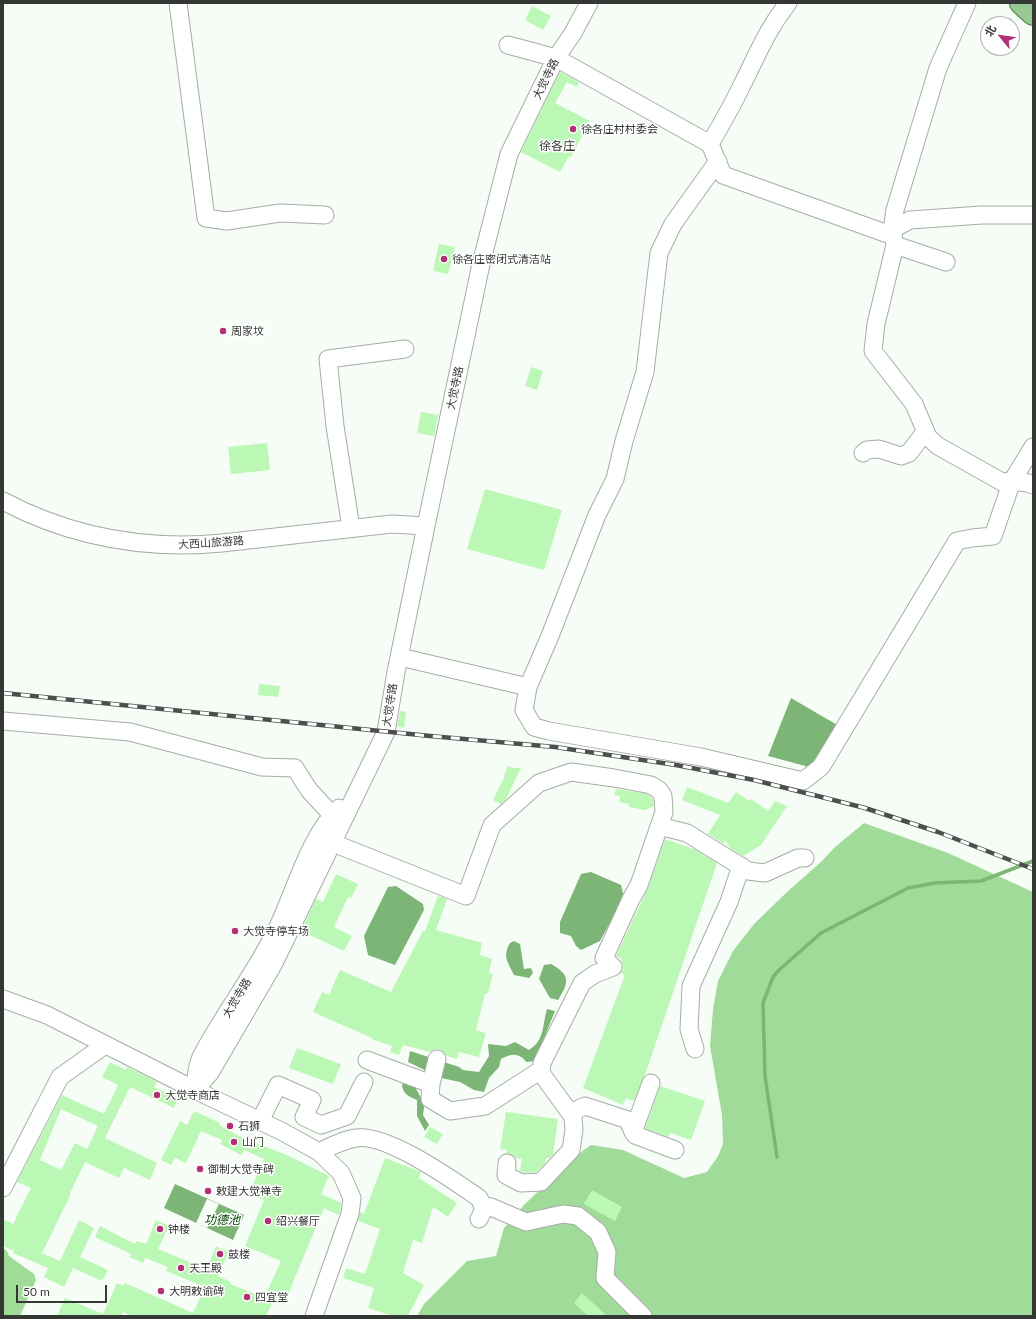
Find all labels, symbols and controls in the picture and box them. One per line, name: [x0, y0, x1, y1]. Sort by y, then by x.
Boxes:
north arrow: [980, 16, 1020, 56]
text: 北: [982, 22, 998, 38]
street label: 大觉寺路: [530, 56, 562, 102]
place label: 徐各庄村村委会: [581, 122, 658, 136]
marker: 徐各庄村村委会: [568, 124, 578, 134]
district label: 徐各庄: [539, 139, 575, 153]
place label: 徐各庄密闭式清洁站: [452, 252, 551, 266]
marker: 徐各庄密闭式清洁站: [439, 254, 449, 264]
place label: 周家坟: [231, 324, 264, 338]
marker: 周家坟: [218, 326, 228, 336]
street label: 大觉寺路: [444, 365, 466, 411]
street label: 大西山旅游路: [178, 534, 244, 552]
street label: 大觉寺路: [380, 682, 400, 728]
place label: 大觉寺停车场: [243, 924, 309, 938]
marker: 大觉寺停车场: [230, 926, 240, 936]
street label: 大觉寺路: [220, 976, 254, 1020]
place label: 大觉寺商店: [165, 1088, 220, 1102]
marker: 大觉寺商店: [152, 1090, 162, 1100]
place label: 石狮: [238, 1119, 260, 1133]
marker: 石狮: [225, 1121, 235, 1131]
place label: 山门: [242, 1135, 264, 1149]
marker: 山门: [229, 1137, 239, 1147]
place label: 御制大觉寺碑: [208, 1162, 274, 1176]
marker: 御制大觉寺碑: [195, 1164, 205, 1174]
place label: 敕建大觉禅寺: [216, 1184, 282, 1198]
marker: 敕建大觉禅寺: [203, 1186, 213, 1196]
water label: 功德池: [204, 1213, 240, 1227]
place label: 绍兴餐厅: [276, 1214, 320, 1228]
marker: 绍兴餐厅: [263, 1216, 273, 1226]
place label: 钟楼: [168, 1222, 190, 1236]
marker: 钟楼: [155, 1224, 165, 1234]
place label: 鼓楼: [228, 1247, 250, 1261]
marker: 鼓楼: [215, 1249, 225, 1259]
place label: 天王殿: [189, 1261, 222, 1275]
marker: 天王殿: [176, 1263, 186, 1273]
scale bar: [18, 1277, 109, 1303]
text: 50 m: [23, 1284, 50, 1299]
place label: 大明敕谕碑: [169, 1284, 224, 1298]
marker: 大明敕谕碑: [156, 1286, 166, 1296]
place label: 四宜堂: [255, 1290, 288, 1304]
marker: 四宜堂: [242, 1292, 252, 1302]

